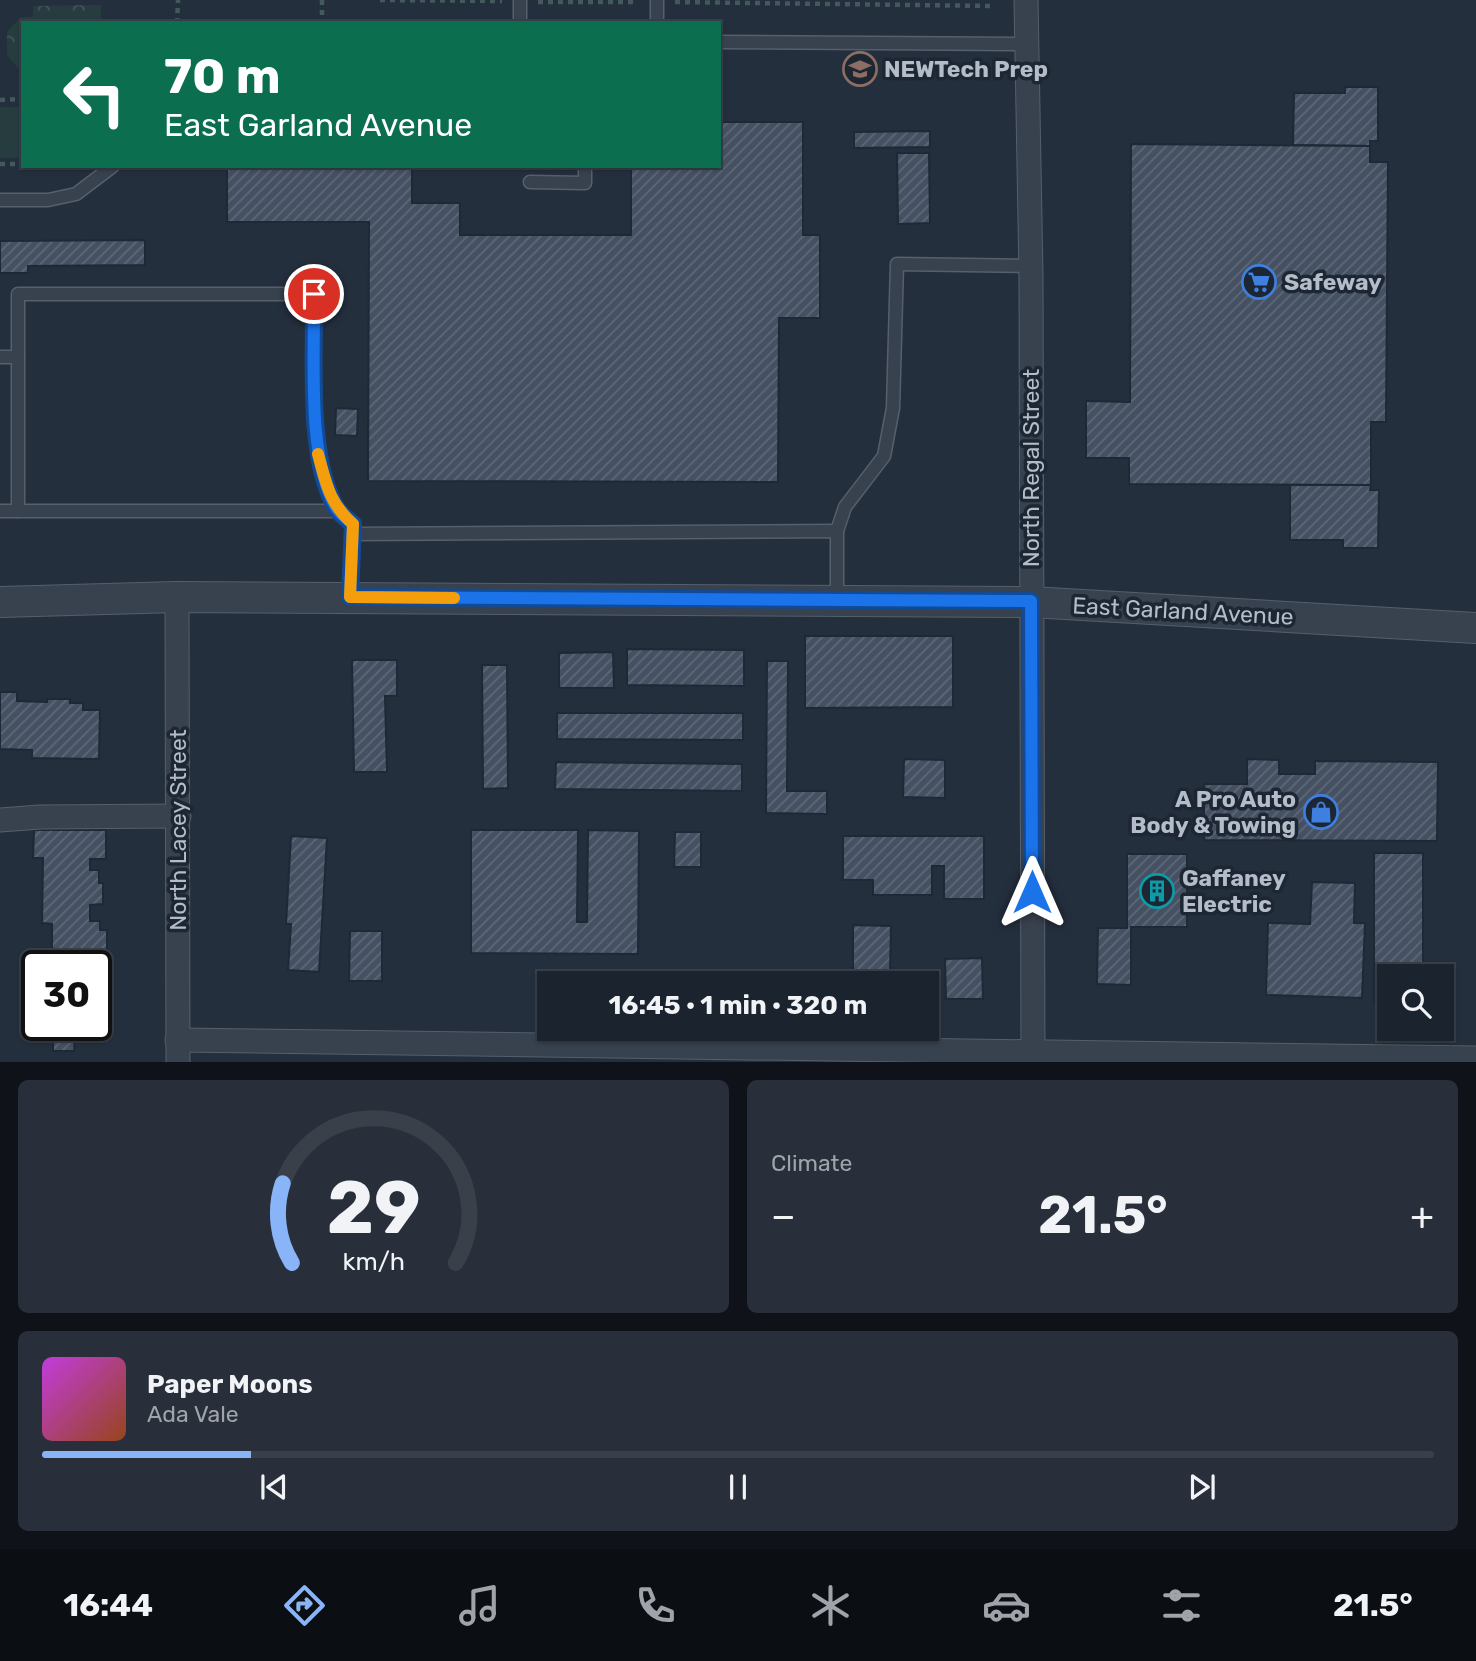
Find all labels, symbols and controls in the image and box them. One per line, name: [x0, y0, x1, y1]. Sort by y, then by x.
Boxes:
text: 70 m: [164, 47, 281, 105]
icon: left: [49, 49, 140, 140]
school or university icon: NEWTech Prep: [841, 50, 879, 88]
place label: NEWTech Prep: [884, 55, 1048, 83]
text: East Garland Avenue: [164, 106, 472, 144]
supermarket icon: Safeway: [1240, 263, 1278, 301]
pin: [284, 264, 344, 324]
place label: Safeway: [1284, 268, 1382, 296]
icon: arrive: [295, 275, 333, 313]
street label: North Regal Street: [1017, 369, 1045, 567]
street label: East Garland Avenue: [1072, 591, 1294, 631]
street label: North Lacey Street: [164, 729, 192, 931]
place label: A Pro Auto Body & Towing: [1130, 785, 1296, 839]
shop icon: A Pro Auto Body & Towing: [1302, 793, 1340, 831]
position arrow: [995, 855, 1069, 929]
place label: Gaffaney Electric: [1182, 864, 1286, 918]
building icon: Gaffaney Electric: [1138, 872, 1176, 910]
speed limit sign: 30: [21, 950, 112, 1041]
map controls: [1377, 964, 1454, 1041]
button: search: [1377, 964, 1454, 1041]
text: 16:45 · 1 min · 320 m: [609, 990, 867, 1021]
text: Climate: [771, 1149, 852, 1177]
text: 29: [327, 1165, 420, 1251]
text: 21.5°: [1038, 1184, 1168, 1246]
text: −: [771, 1193, 796, 1239]
text: +: [1410, 1193, 1434, 1239]
text: km/h: [342, 1246, 405, 1275]
text: Paper Moons: [147, 1369, 313, 1400]
text: Ada Vale: [147, 1400, 239, 1428]
icon: previous: [255, 1468, 293, 1506]
icon: pause: [719, 1468, 757, 1506]
icon: next: [1183, 1468, 1221, 1506]
icon: directions: [280, 1581, 329, 1630]
icon: music: [455, 1581, 504, 1630]
icon: phone: [631, 1581, 680, 1630]
icon: climate: [806, 1581, 855, 1630]
icon: car: [982, 1581, 1031, 1630]
icon: filters: [1157, 1581, 1206, 1630]
text: 16:44: [63, 1586, 153, 1624]
text: 21.5°: [1333, 1586, 1413, 1624]

